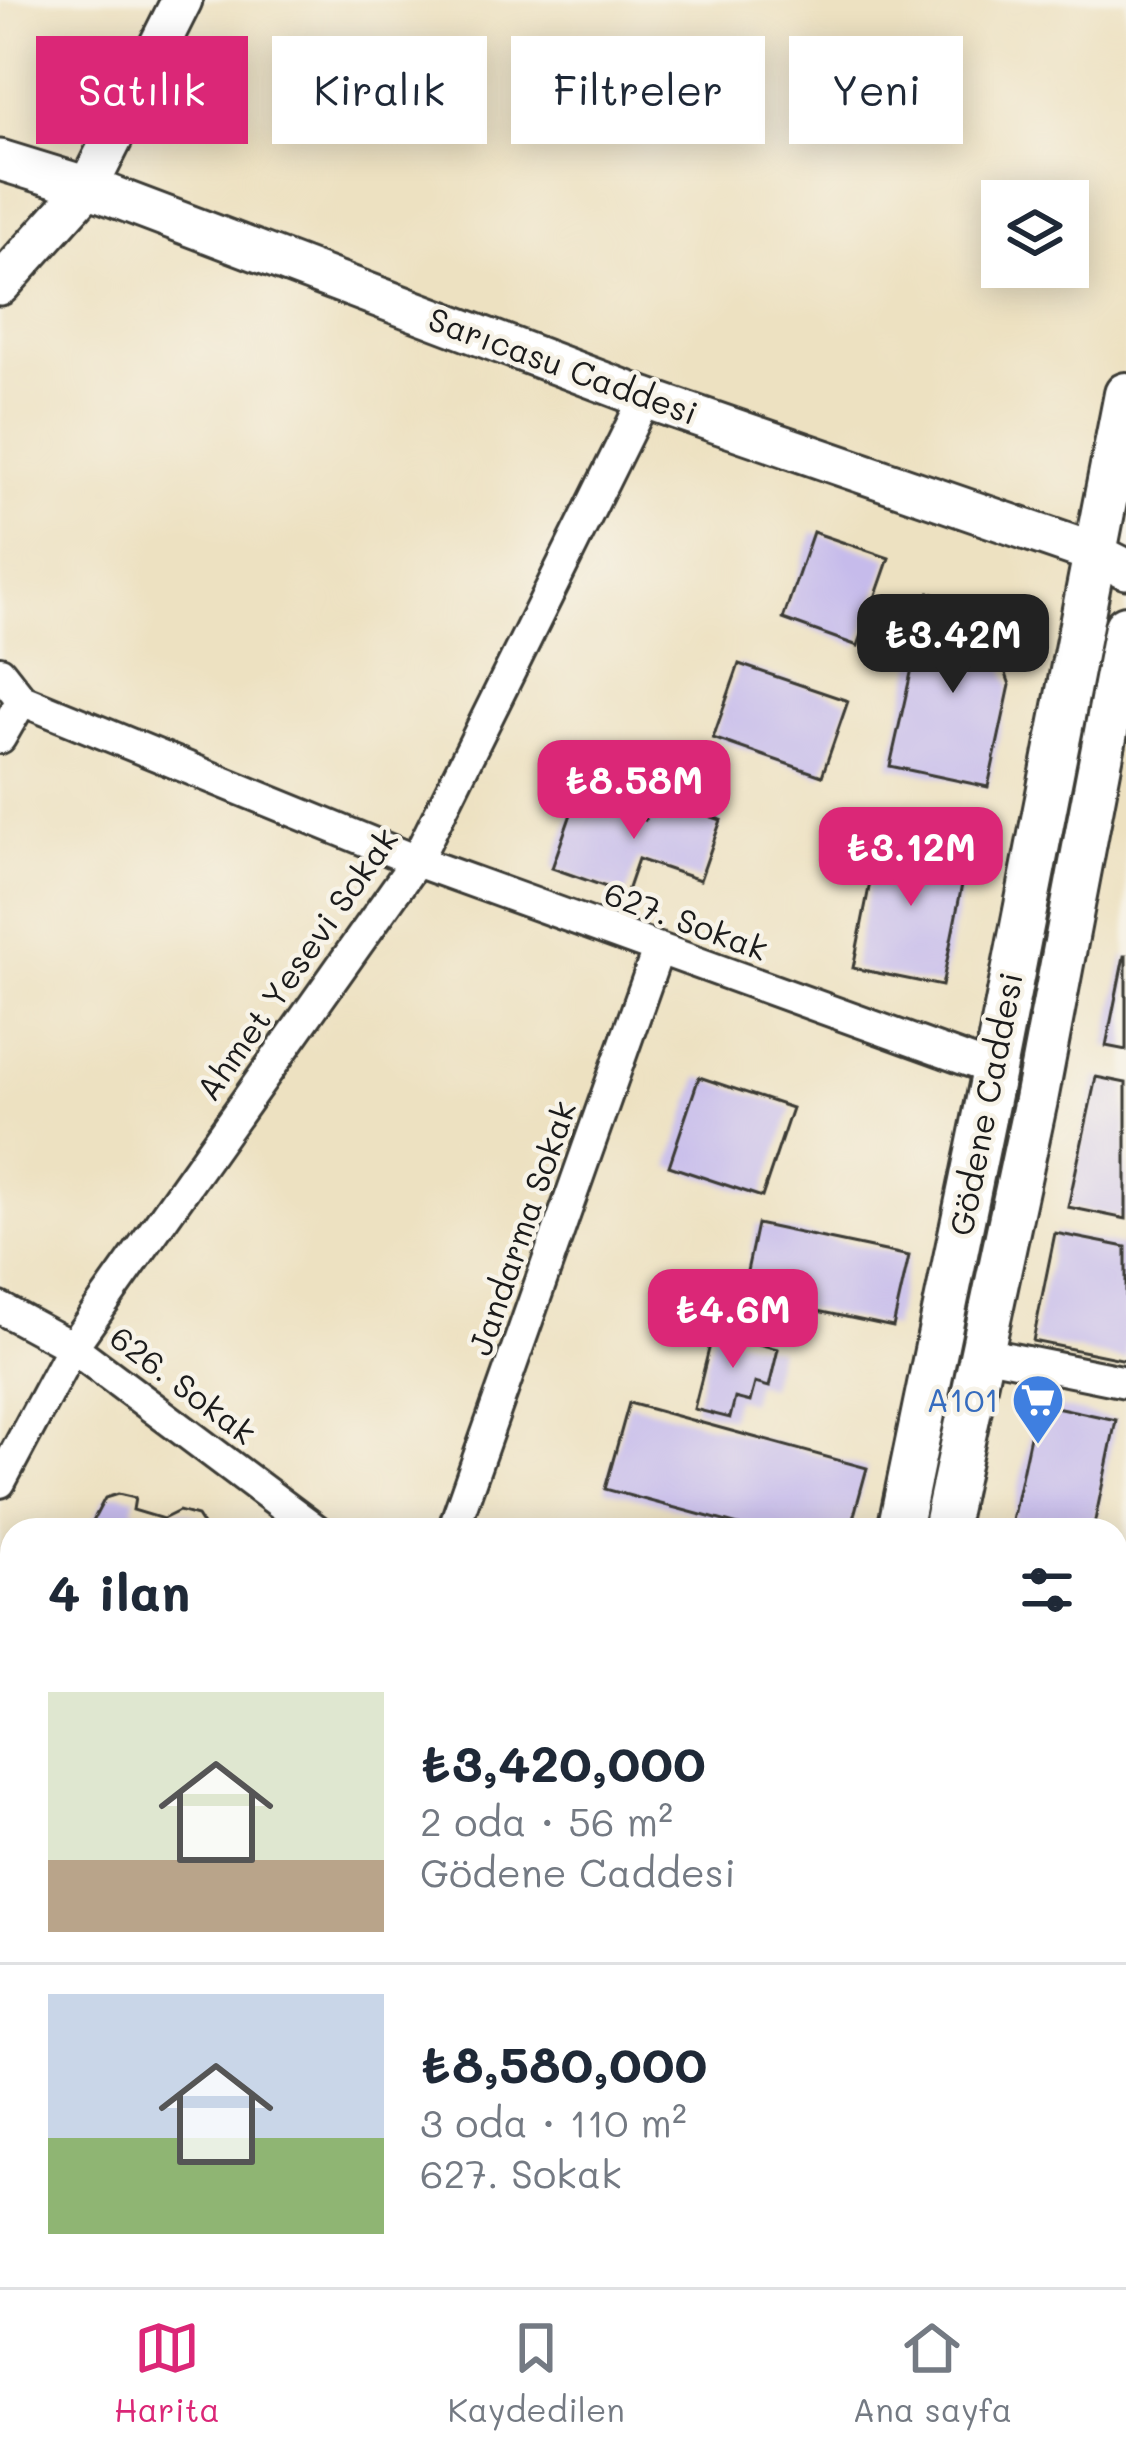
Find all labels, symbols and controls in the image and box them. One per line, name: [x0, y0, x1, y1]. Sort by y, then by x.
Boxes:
chip: Satılık: [36, 36, 248, 144]
chip: Kiralık: [272, 36, 487, 144]
chip: Filtreler: [511, 36, 765, 144]
chip: Yeni: [789, 36, 963, 144]
map controls: [981, 180, 1089, 288]
button: layers: [981, 180, 1089, 288]
street label: Sarıcasu Caddesi: [423, 296, 704, 433]
pin: ₺3.42M: [855, 594, 1051, 696]
text: ₺3.42M: [884, 607, 1022, 658]
pin: ₺8.58M: [536, 740, 732, 842]
text: ₺8.58M: [564, 753, 704, 804]
pin: ₺3.12M: [813, 807, 1009, 909]
street label: Ahmet Yesevi Sokak: [185, 818, 406, 1108]
text: ₺3.12M: [846, 820, 976, 871]
street label: 627. Sokak: [599, 870, 774, 969]
street label: Gödene Caddesi: [938, 968, 1031, 1239]
street label: Jandarma Sokak: [457, 1095, 584, 1360]
pin: ₺4.6M: [649, 1269, 817, 1371]
text: ₺4.6M: [675, 1282, 791, 1333]
street label: 626. Sokak: [102, 1315, 266, 1453]
supermarket icon: A101: [1010, 1372, 1066, 1446]
place label: A101: [926, 1377, 999, 1420]
text: 4 ilan: [48, 1557, 190, 1624]
icon: filters: [1014, 1557, 1080, 1623]
text: ₺3,420,000: [420, 1728, 706, 1795]
icon: home: [144, 1740, 288, 1884]
text: 2 oda · 56 m²: [420, 1795, 673, 1846]
text: Gödene Caddesi: [420, 1846, 736, 1897]
text: ₺8,580,000: [420, 2029, 707, 2096]
icon: home: [144, 2042, 288, 2186]
text: 3 oda · 110 m²: [420, 2096, 687, 2147]
text: 627. Sokak: [420, 2147, 622, 2198]
tab: Harita: [114, 2315, 220, 2430]
tab: Kaydedilen: [448, 2315, 625, 2430]
tab: Ana sayfa: [853, 2315, 1012, 2430]

